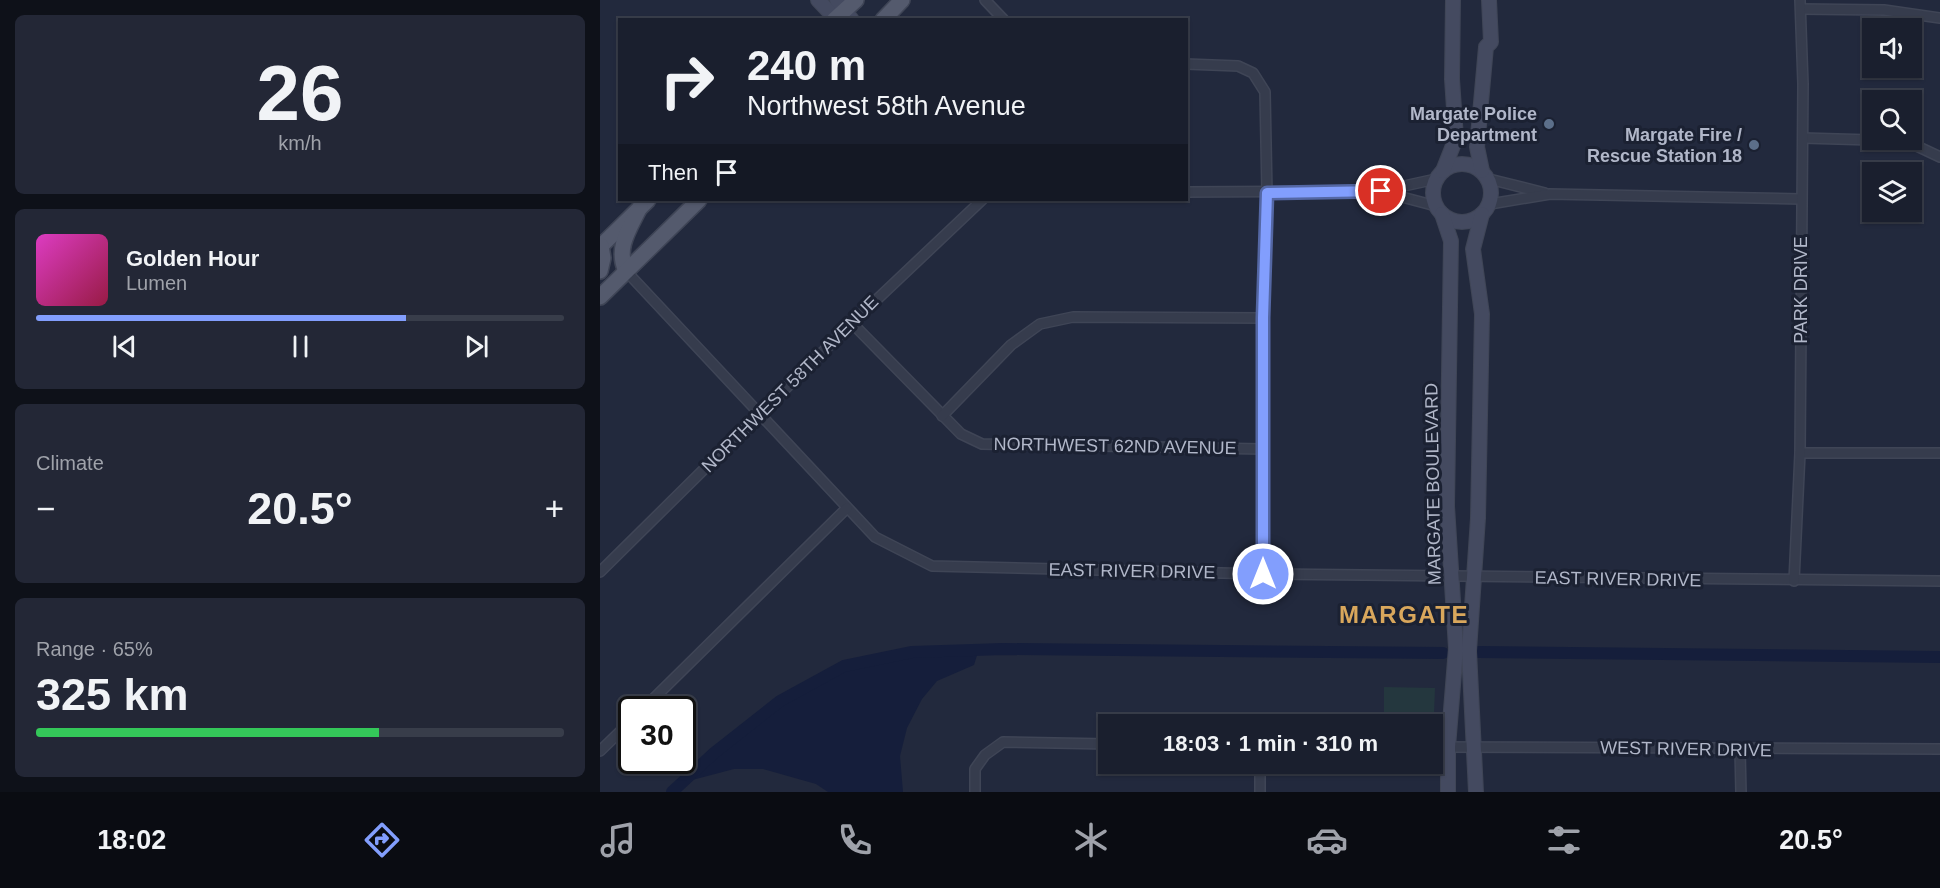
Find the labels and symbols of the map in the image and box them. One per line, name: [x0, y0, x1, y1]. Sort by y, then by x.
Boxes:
place label: Margate Police Department: [1410, 104, 1537, 145]
marker: Margate Police Department: [1542, 117, 1556, 131]
place label: Margate Fire / Rescue Station 18: [1587, 125, 1742, 166]
marker: Margate Fire / Rescue Station 18: [1747, 138, 1761, 152]
pin: [1355, 165, 1406, 216]
street label: PARK DRIVE: [1791, 236, 1811, 344]
street label: NORTHWEST 58TH AVENUE: [698, 292, 882, 476]
street label: MARGATE BOULEVARD: [1421, 383, 1445, 585]
street label: NORTHWEST 62ND AVENUE: [993, 434, 1237, 458]
position arrow: [1231, 542, 1295, 606]
street label: EAST RIVER DRIVE: [1048, 560, 1216, 582]
street label: EAST RIVER DRIVE: [1534, 568, 1702, 590]
district label: MARGATE: [1339, 601, 1469, 628]
speed limit sign: 30: [618, 696, 696, 774]
street label: WEST RIVER DRIVE: [1600, 738, 1772, 760]

